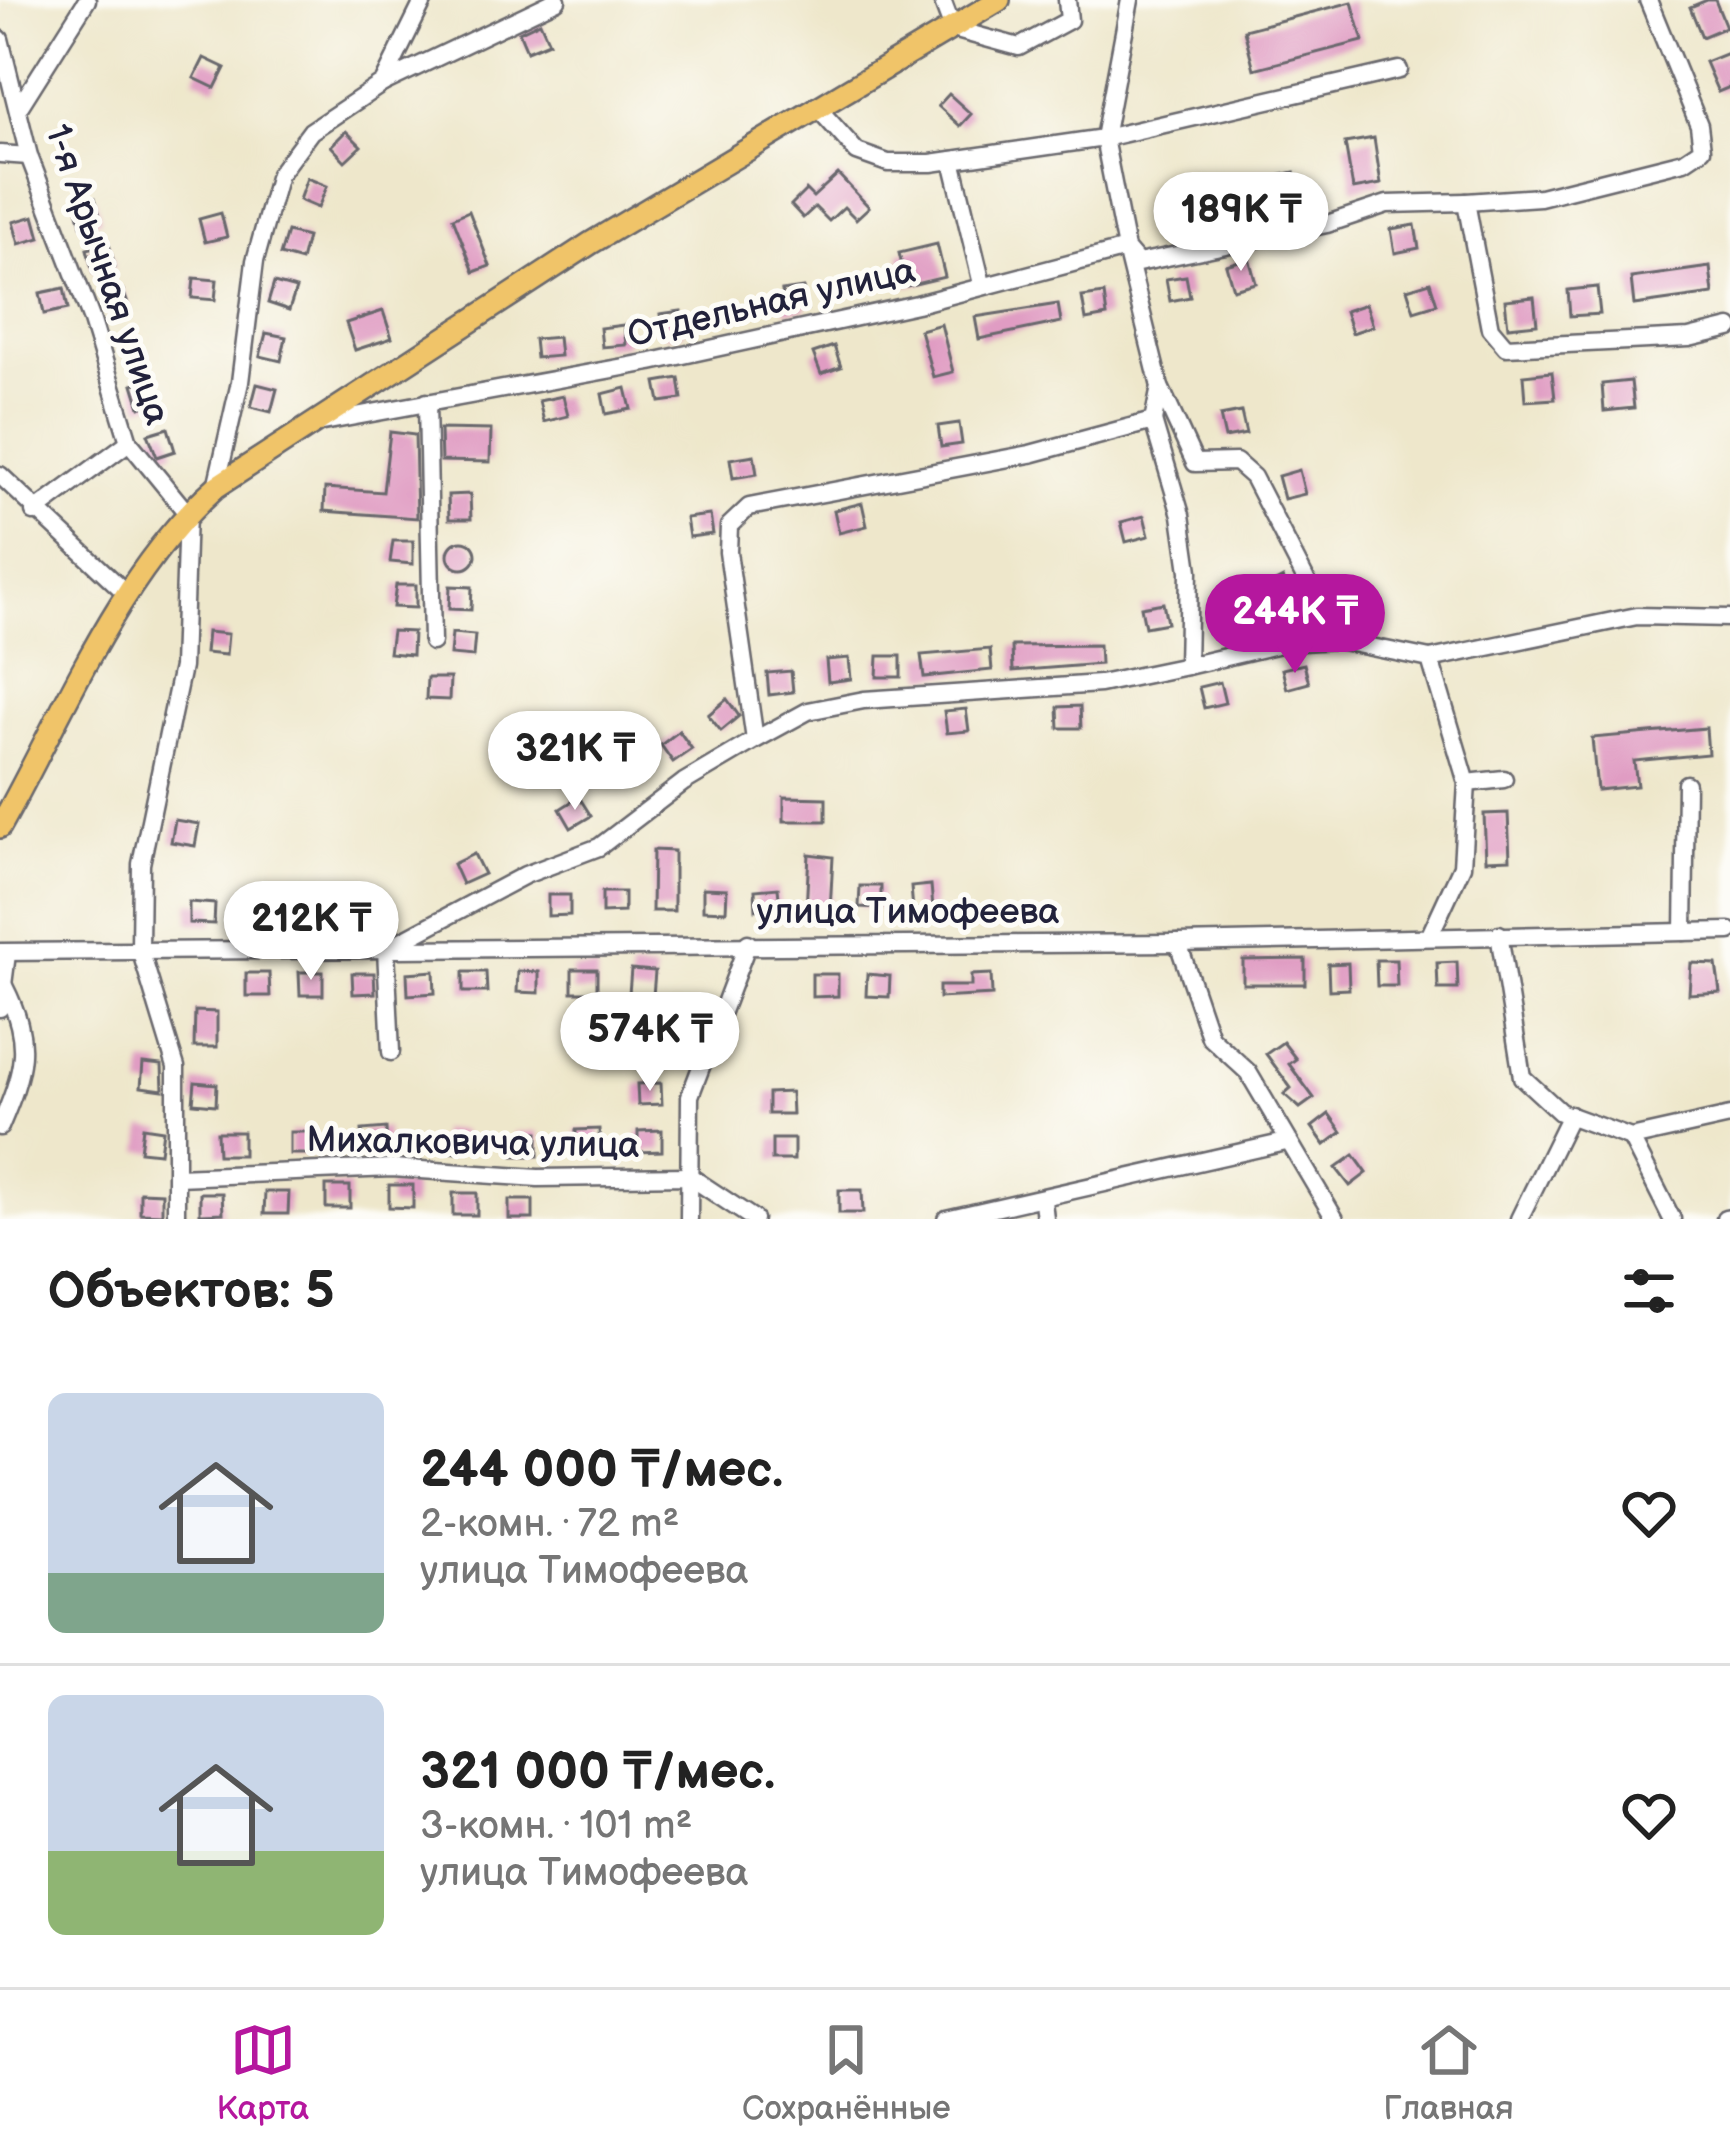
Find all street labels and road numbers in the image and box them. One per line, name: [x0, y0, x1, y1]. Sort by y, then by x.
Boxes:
street label: 1-я Арычная улица: [35, 119, 178, 430]
street label: Отдельная улица: [624, 249, 920, 357]
street label: улица Тимофеева: [756, 891, 1060, 934]
street label: Михалковича улица: [306, 1119, 640, 1168]

